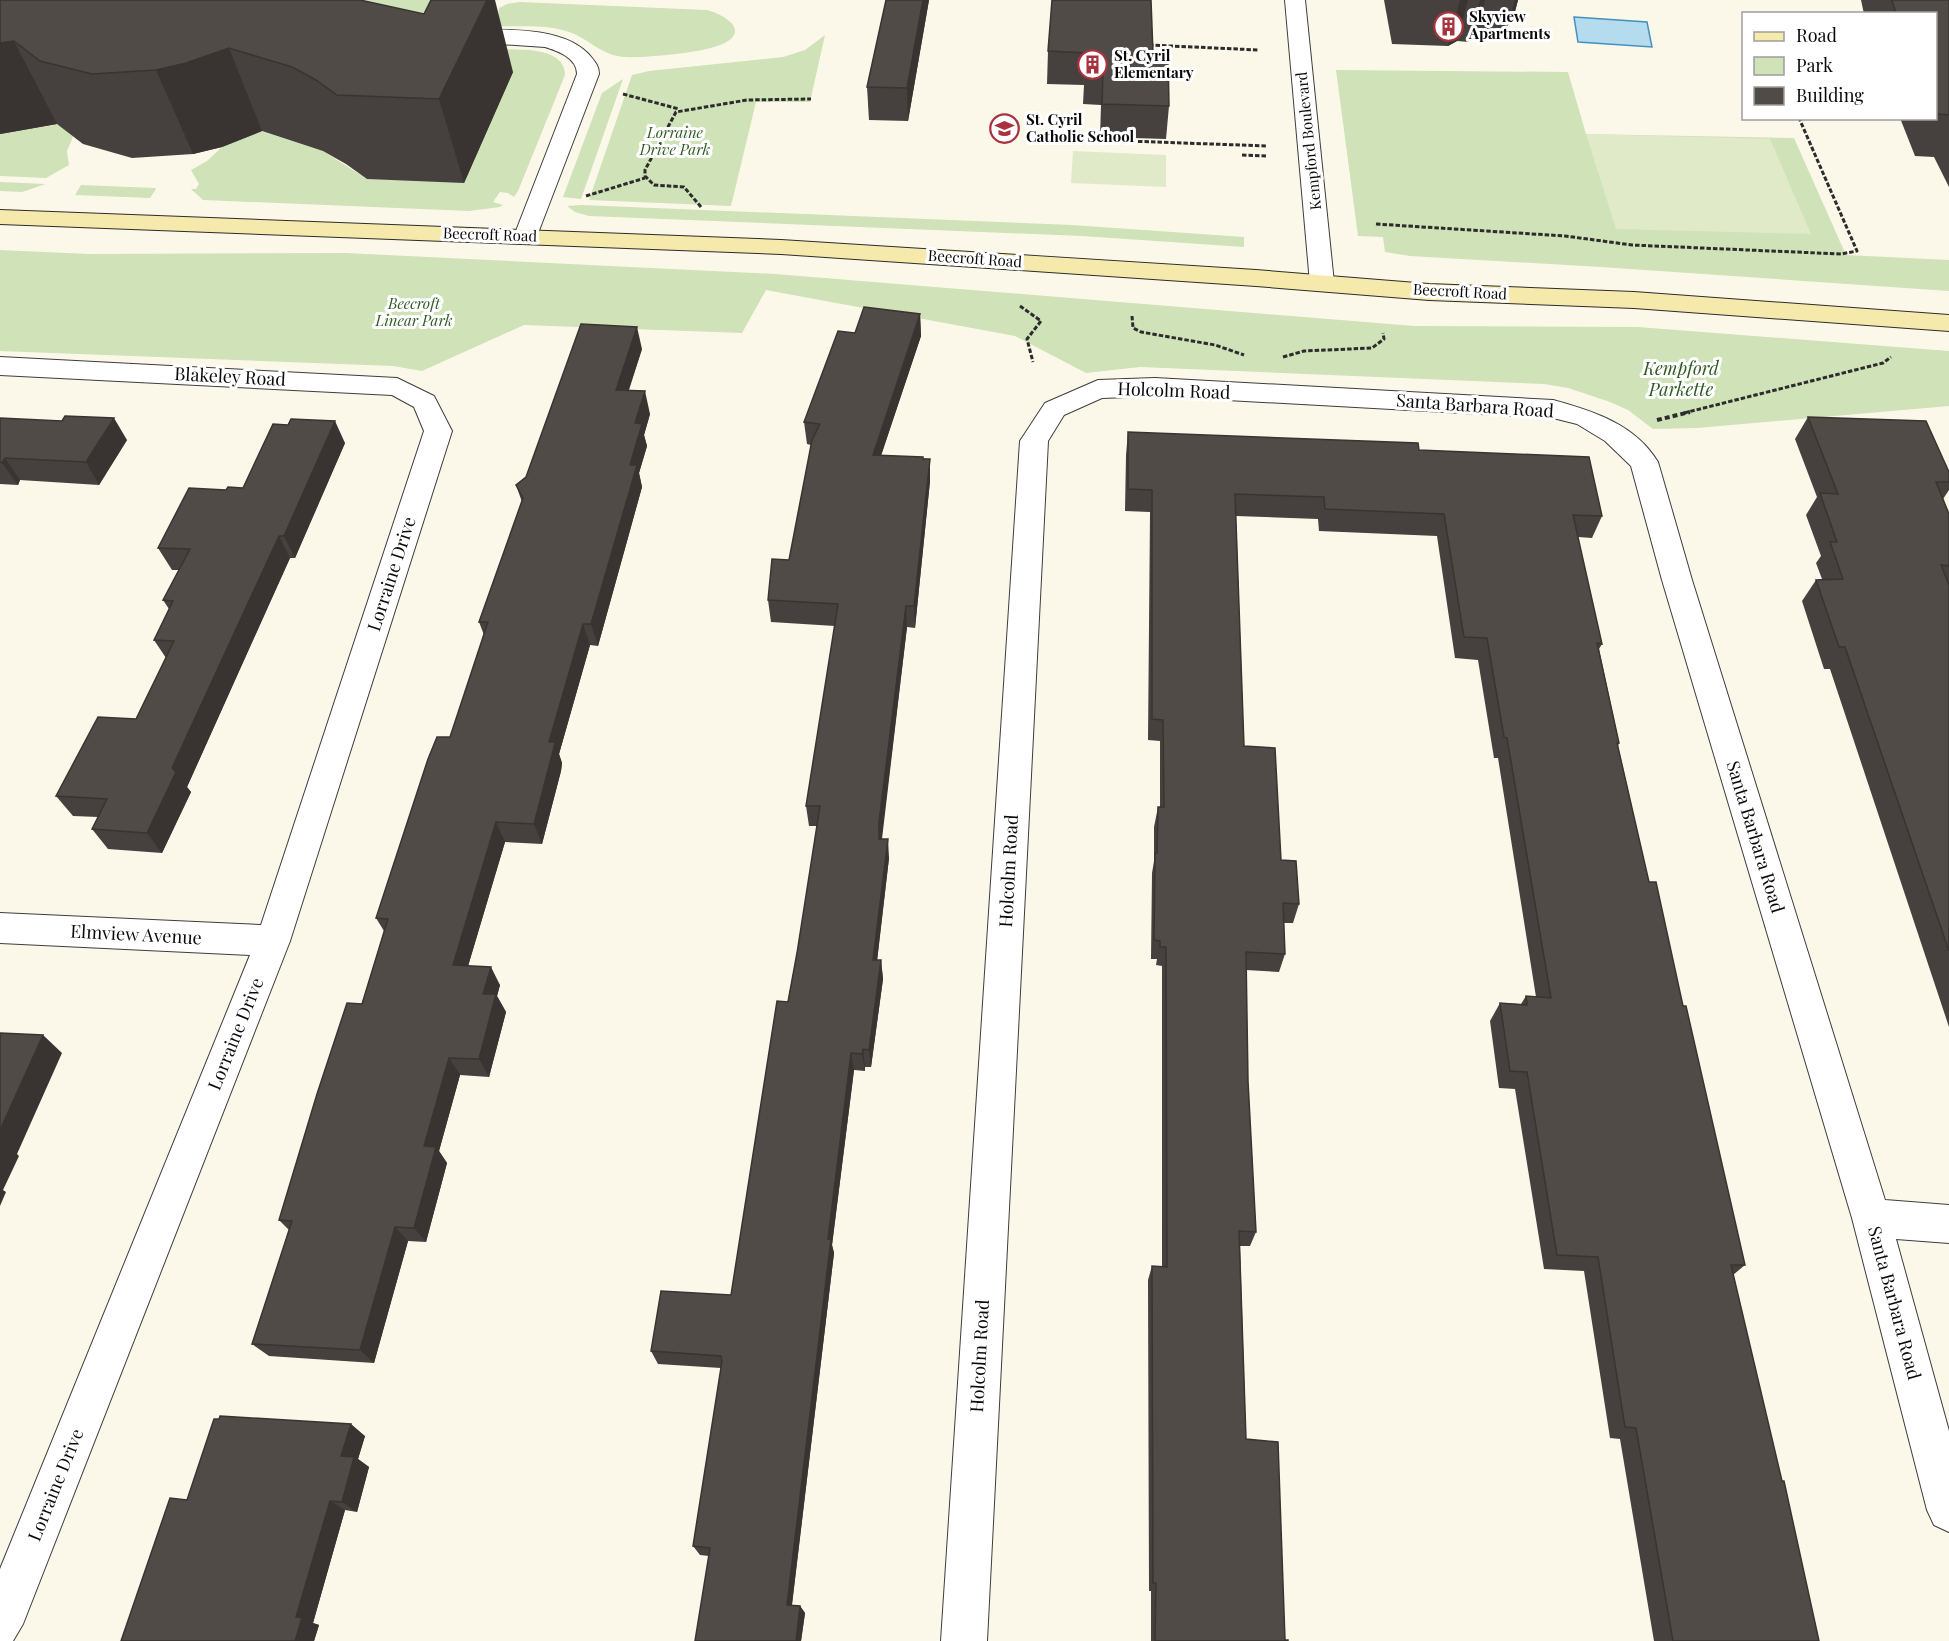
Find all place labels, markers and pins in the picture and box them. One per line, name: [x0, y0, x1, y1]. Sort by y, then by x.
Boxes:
place label: Skyview Apartments: [1468, 6, 1551, 43]
building icon: Skyview Apartments: [1432, 10, 1464, 42]
place label: St. Cyril Elementary: [1114, 45, 1194, 82]
building icon: St. Cyril Elementary: [1077, 49, 1109, 81]
place label: St. Cyril Catholic School: [1026, 109, 1135, 146]
school or university icon: St. Cyril Catholic School: [989, 113, 1021, 145]

